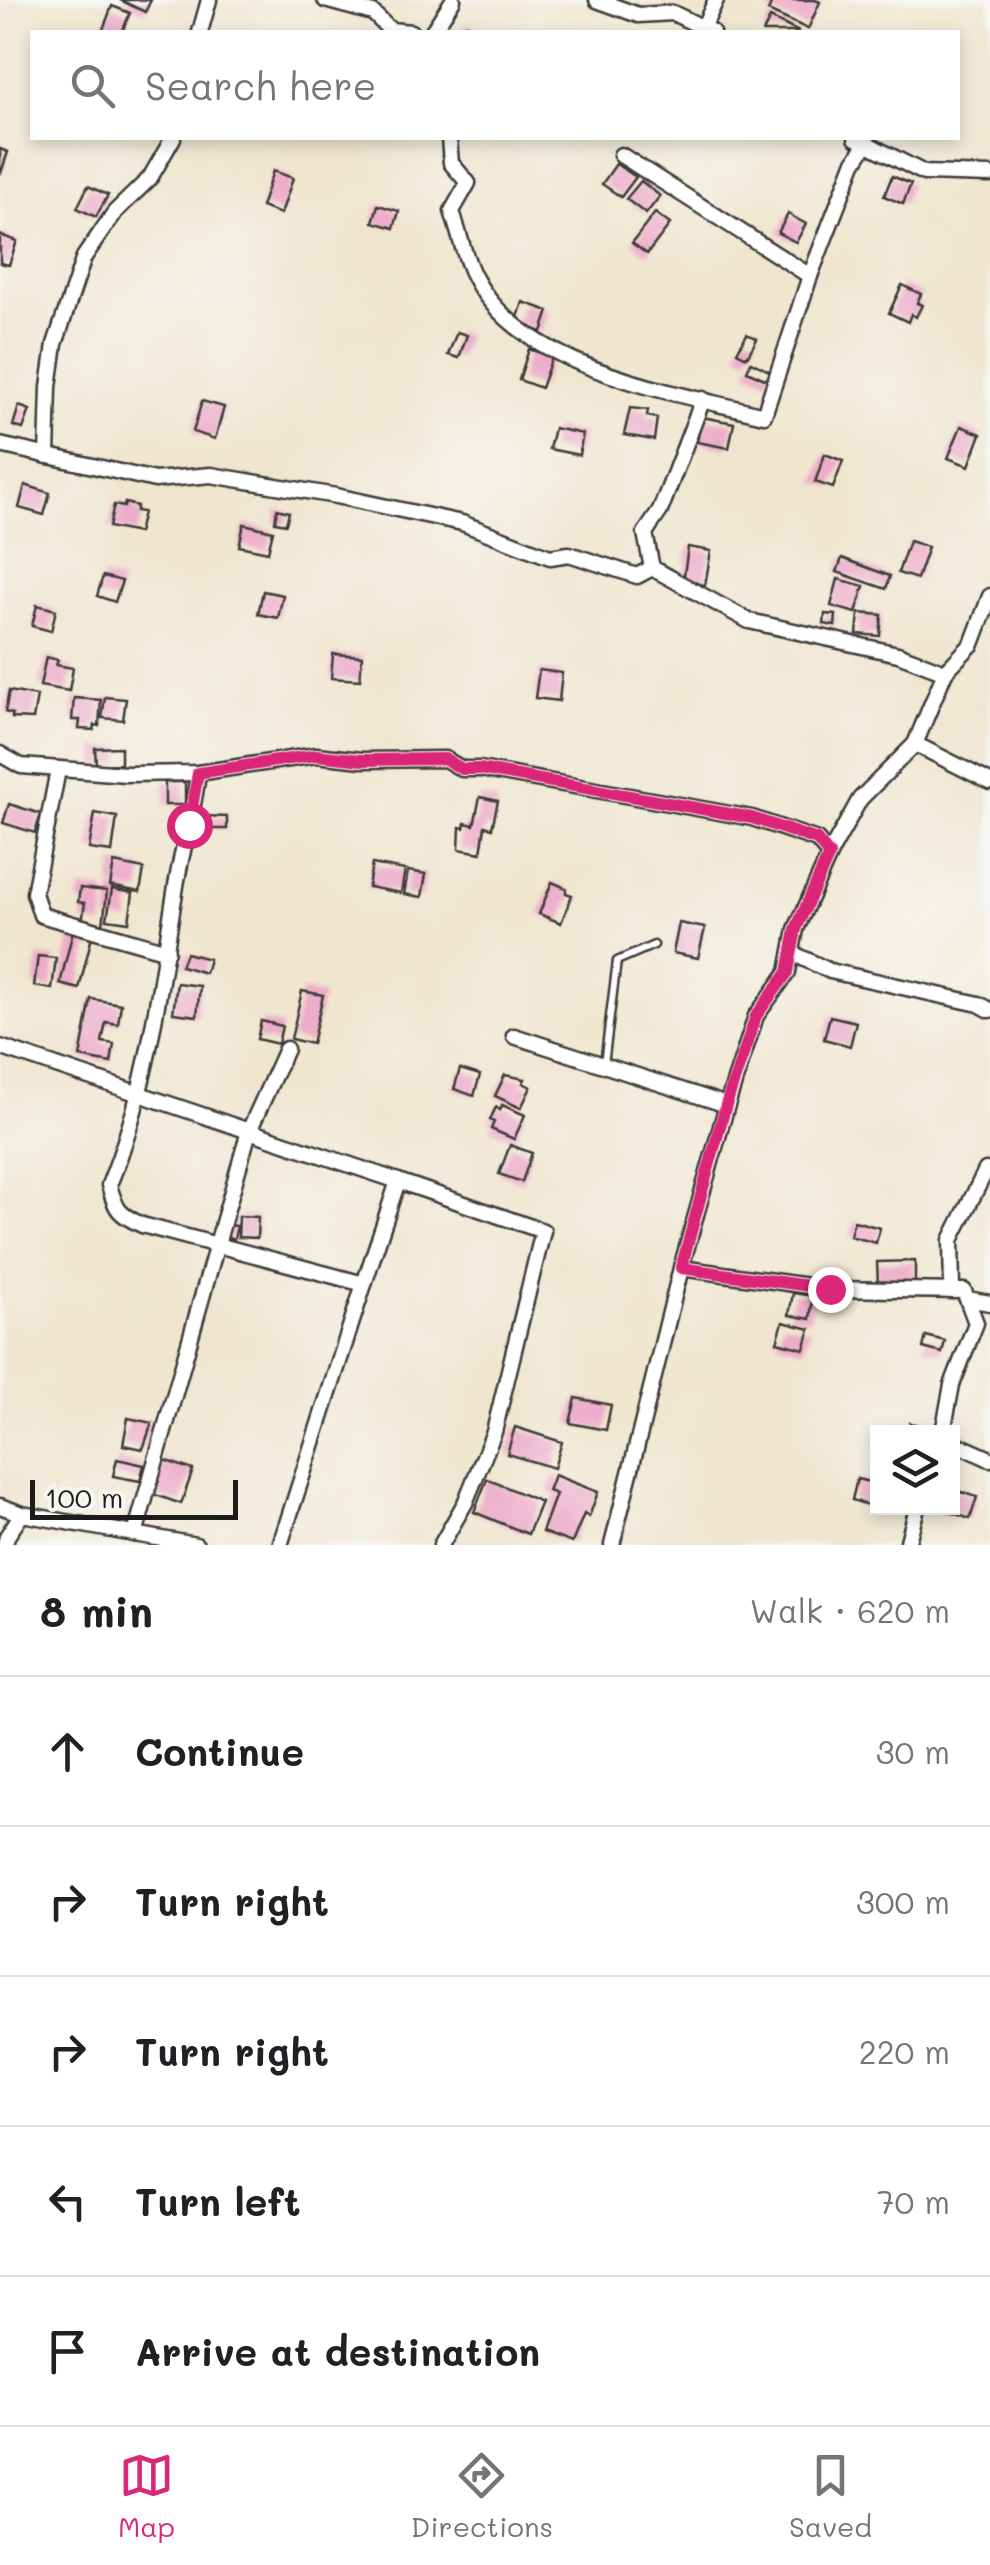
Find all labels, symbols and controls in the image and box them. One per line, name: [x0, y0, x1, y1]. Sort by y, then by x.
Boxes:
search box: [30, 30, 960, 140]
icon: search: [65, 58, 120, 113]
text: Search here: [145, 60, 376, 110]
route start: [167, 803, 213, 849]
route end: [808, 1267, 854, 1313]
map controls: [870, 1425, 960, 1515]
button: layers: [870, 1425, 960, 1515]
scale bar: [30, 1475, 238, 1520]
text: 100 m: [45, 1479, 123, 1515]
text: 8 min: [40, 1583, 153, 1638]
text: Walk · 620 m: [750, 1589, 950, 1631]
icon: ahead: [40, 1724, 95, 1779]
text: Continue: [135, 1726, 304, 1776]
text: 30 m: [876, 1730, 950, 1772]
icon: right: [40, 1874, 95, 1929]
text: Turn right: [135, 1876, 329, 1926]
text: 300 m: [856, 1880, 950, 1922]
icon: right: [40, 2024, 95, 2079]
text: Turn right: [135, 2026, 329, 2076]
text: 220 m: [859, 2030, 950, 2072]
icon: left: [40, 2174, 95, 2229]
text: Turn left: [135, 2176, 301, 2226]
text: 70 m: [877, 2180, 950, 2222]
icon: arrive: [40, 2324, 95, 2379]
text: Arrive at destination: [135, 2326, 540, 2376]
tab: Map: [118, 2448, 175, 2544]
tab: Directions: [411, 2448, 553, 2544]
tab: Saved: [789, 2448, 872, 2544]

